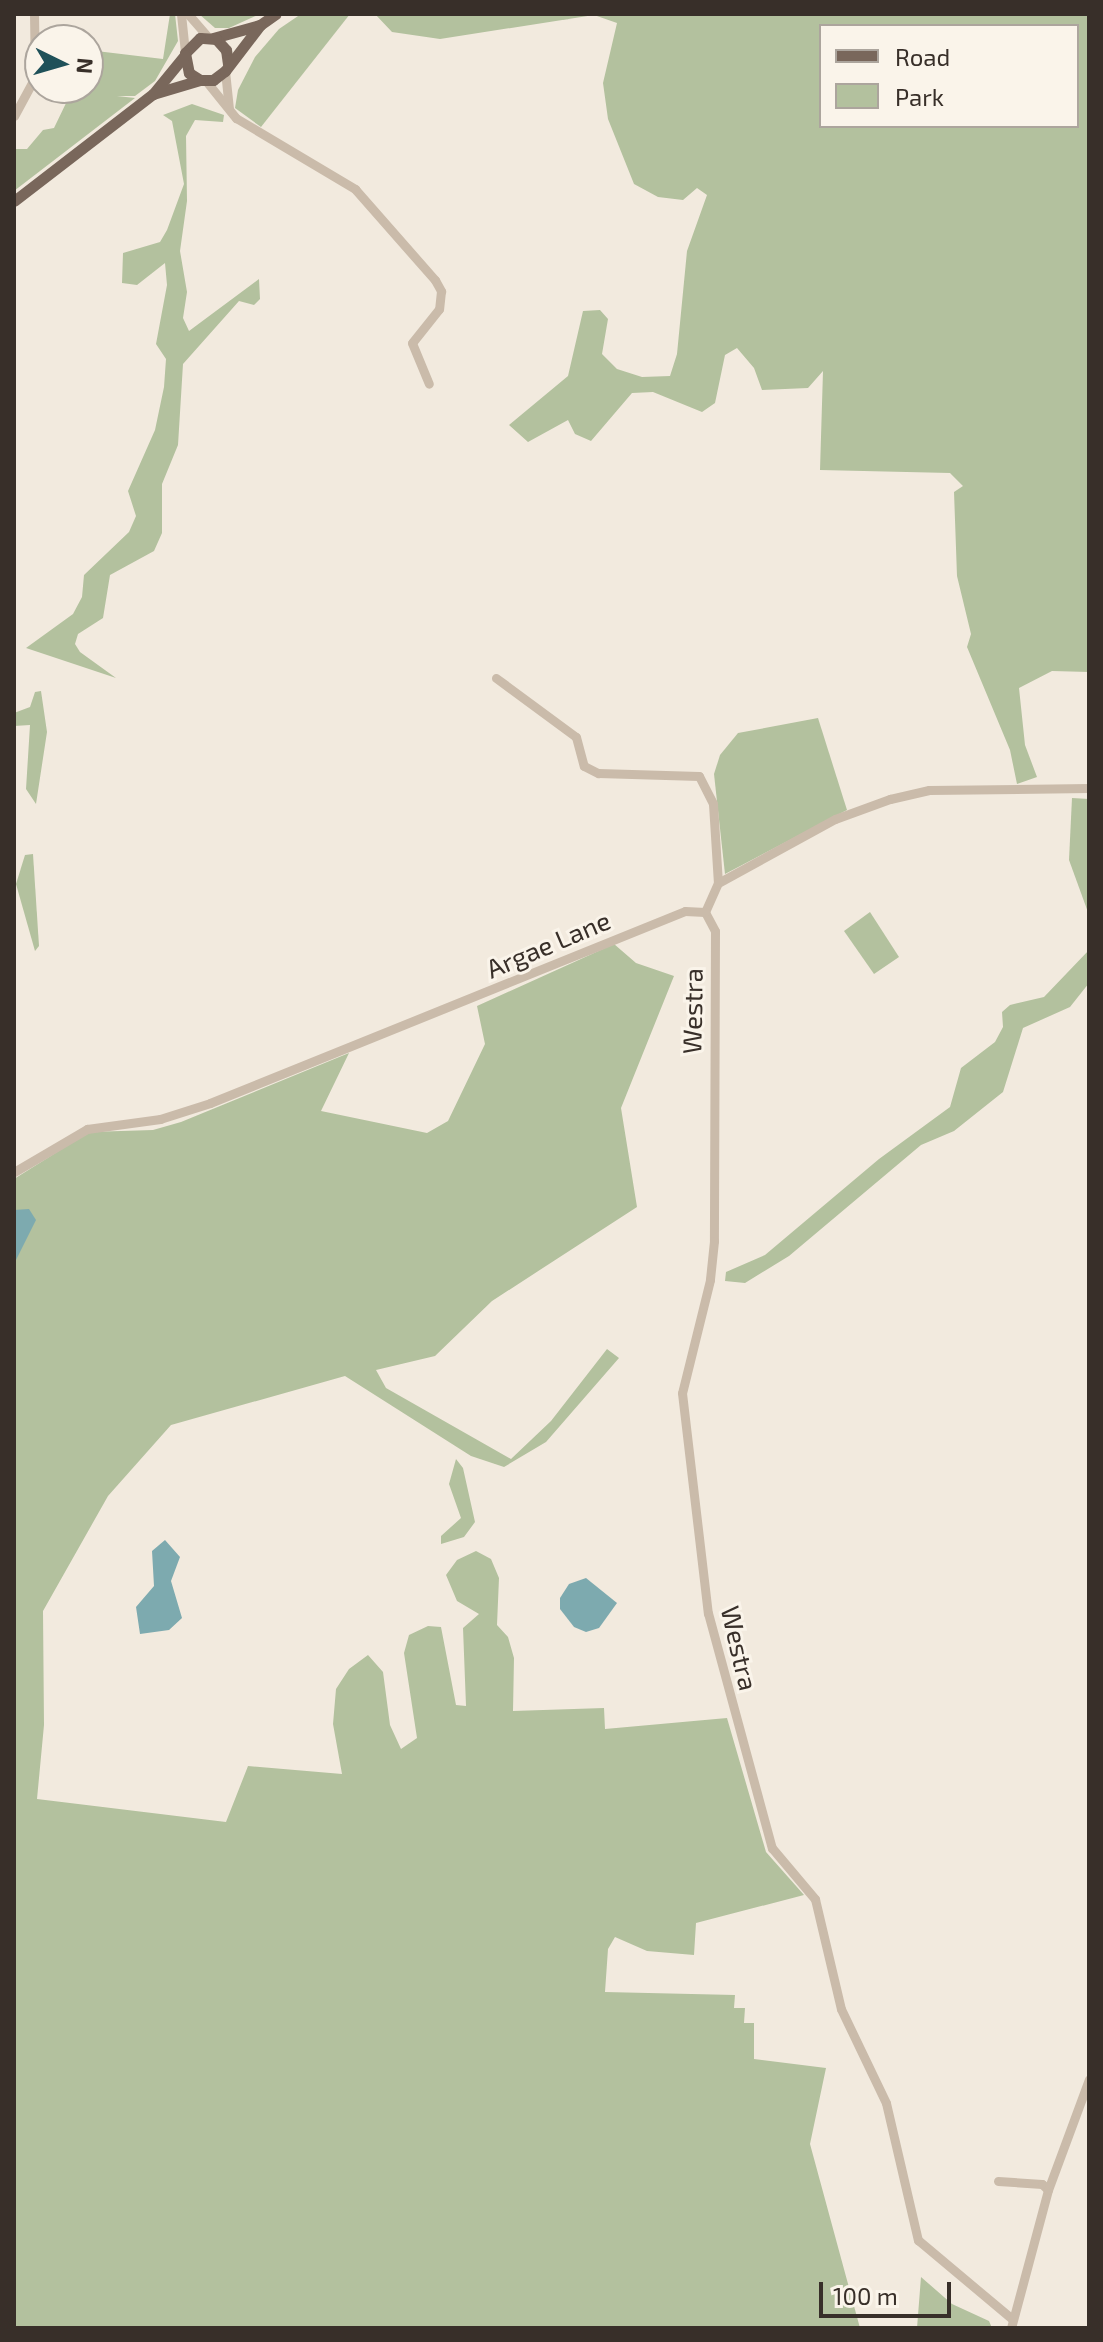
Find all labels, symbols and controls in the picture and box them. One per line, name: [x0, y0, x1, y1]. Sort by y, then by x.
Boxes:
north arrow: [24, 24, 104, 104]
legend: [819, 24, 1079, 128]
text: Road: [895, 42, 950, 71]
text: N: [72, 57, 100, 75]
text: Park: [895, 82, 944, 111]
street label: Argae Lane: [481, 904, 615, 984]
street label: Westra: [676, 968, 708, 1054]
street label: Westra: [715, 1603, 765, 1693]
scale bar: [823, 2266, 955, 2316]
text: 100 m: [833, 2281, 898, 2310]

